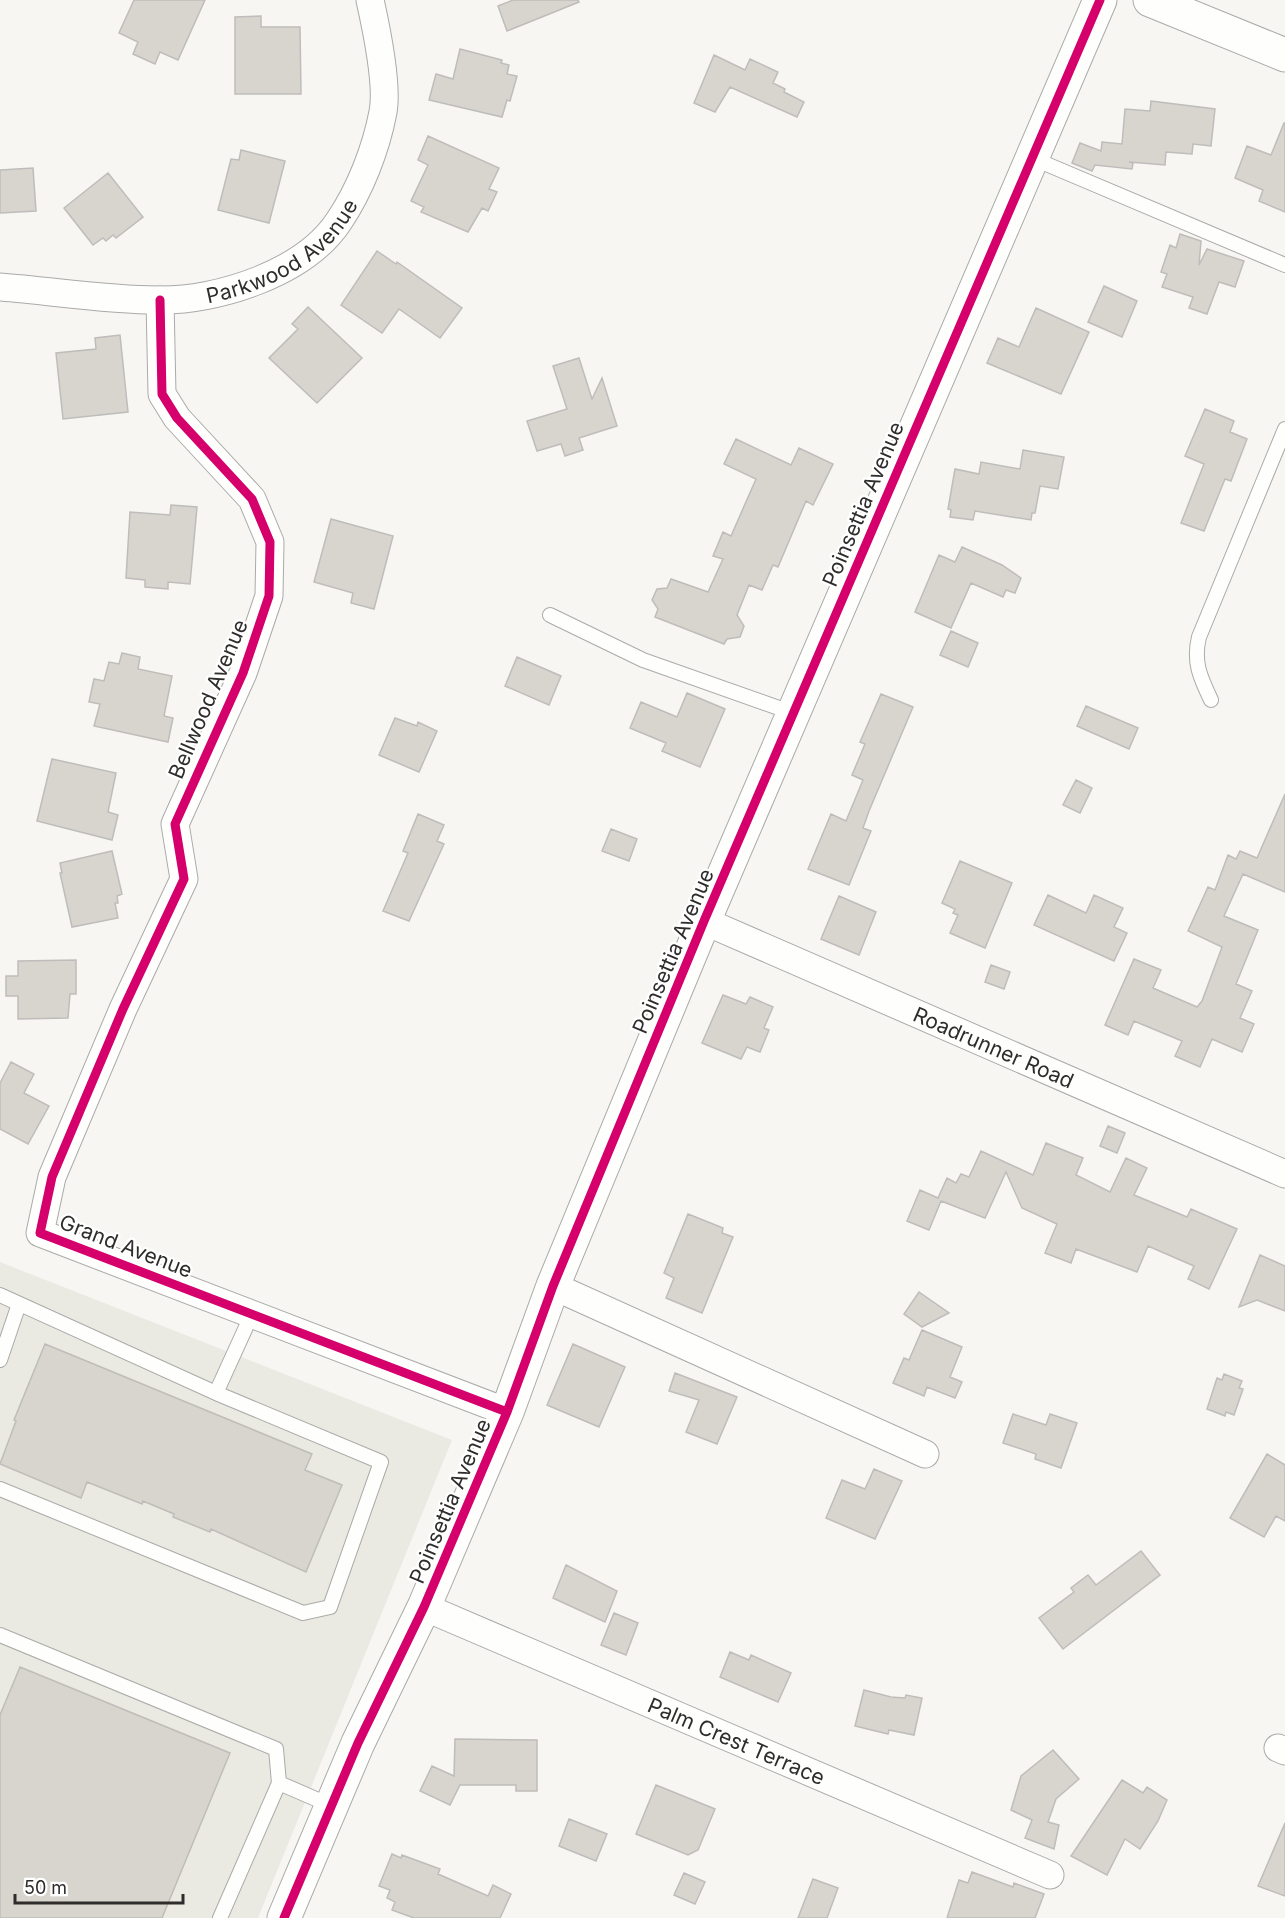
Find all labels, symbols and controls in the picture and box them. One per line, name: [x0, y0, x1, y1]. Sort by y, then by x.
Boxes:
street label: Parkwood Avenue: [204, 195, 362, 308]
street label: Poinsettia Avenue: [817, 418, 909, 590]
street label: Bellwood Avenue: [163, 616, 253, 782]
street label: Poinsettia Avenue: [627, 865, 719, 1037]
street label: Roadrunner Road: [910, 1001, 1078, 1093]
street label: Grand Avenue: [56, 1209, 196, 1283]
street label: Poinsettia Avenue: [404, 1415, 496, 1587]
street label: Palm Crest Terrace: [644, 1692, 829, 1790]
scale bar: [15, 1867, 183, 1905]
text: 50 m: [24, 1877, 67, 1898]

